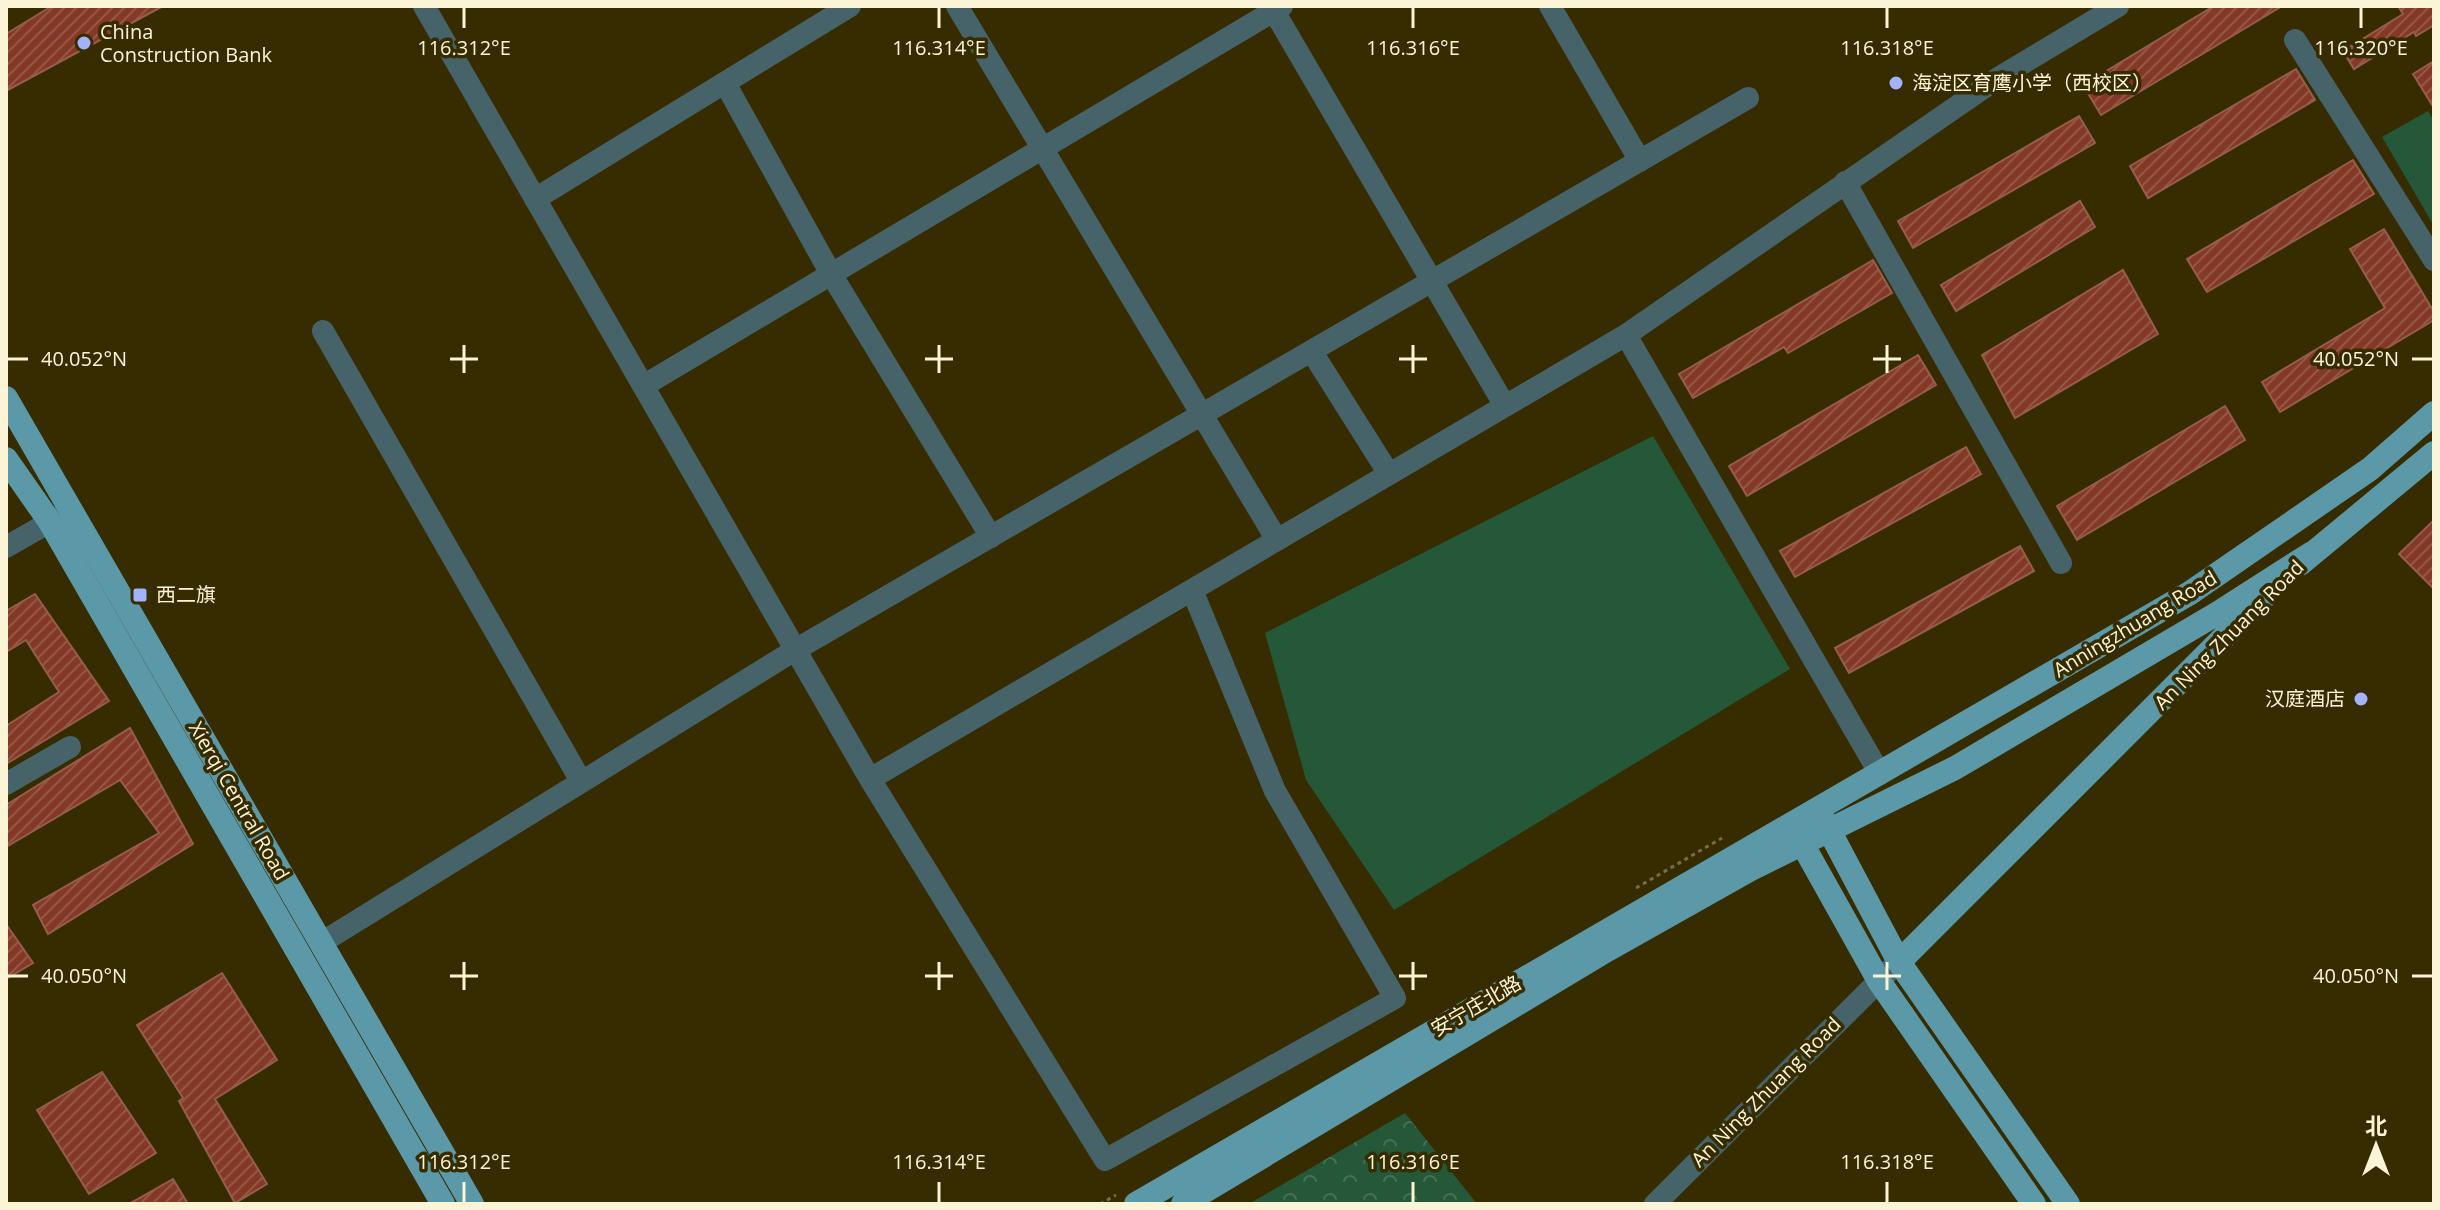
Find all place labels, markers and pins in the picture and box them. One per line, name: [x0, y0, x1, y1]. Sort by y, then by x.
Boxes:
place label: China Construction Bank: [100, 18, 273, 68]
marker: China Construction Bank: [75, 34, 93, 52]
place label: 海淀区育鹰小学（西校区）: [1912, 69, 2152, 96]
marker: 海淀区育鹰小学（西校区）: [1887, 74, 1905, 92]
place label: 西二旗: [156, 581, 216, 608]
marker: 西二旗: [131, 586, 149, 604]
place label: 汉庭酒店: [2265, 685, 2345, 712]
marker: 汉庭酒店: [2352, 690, 2370, 708]

